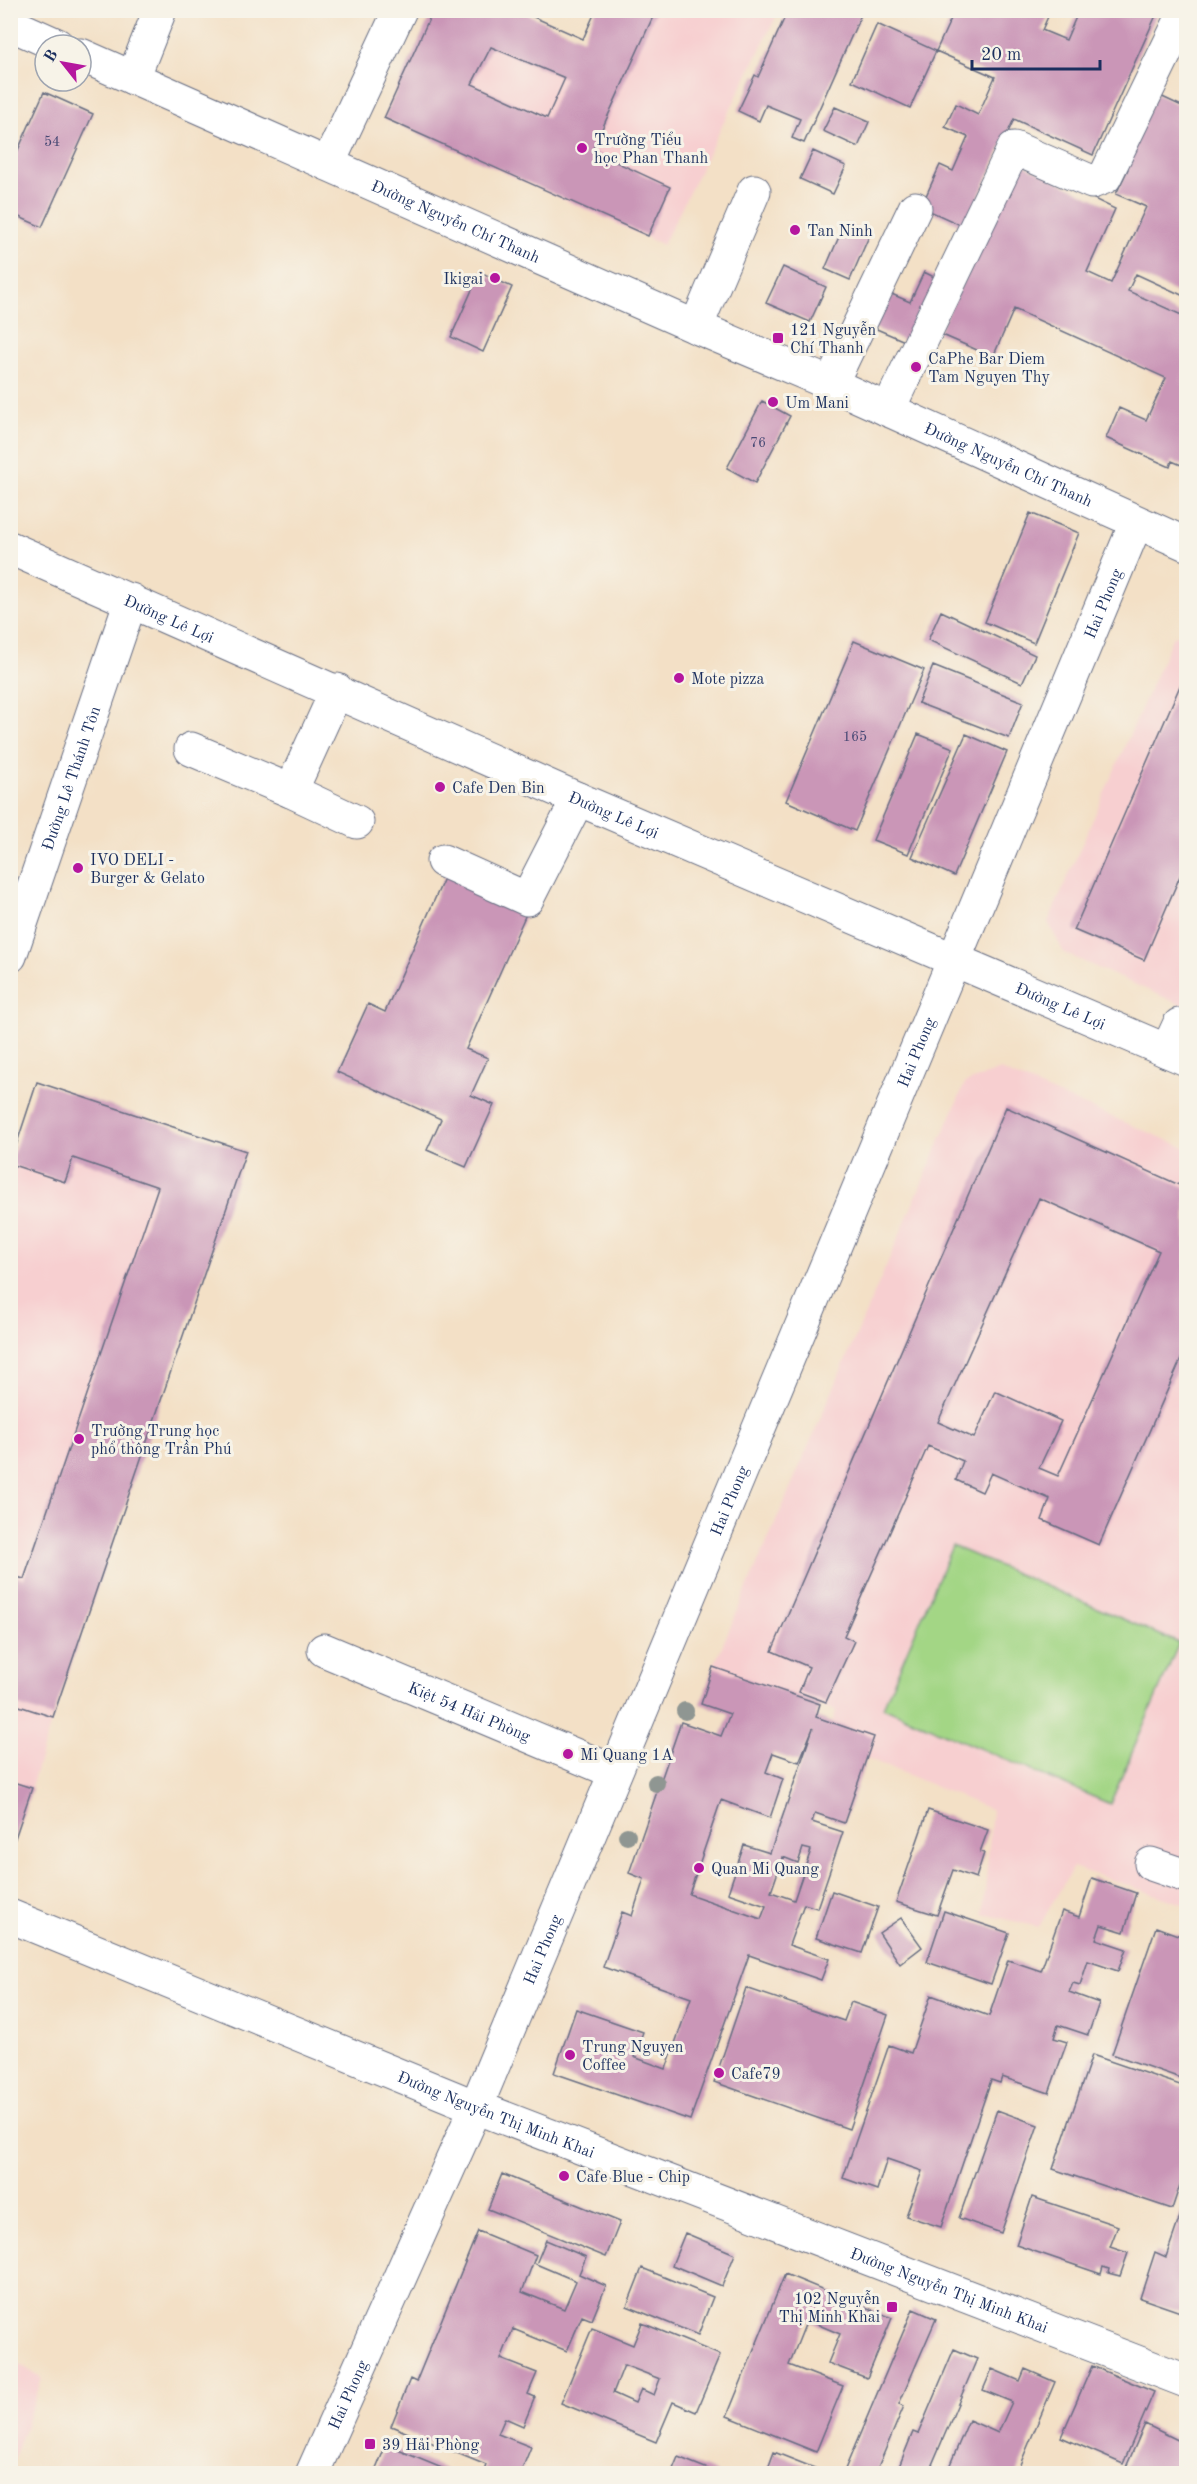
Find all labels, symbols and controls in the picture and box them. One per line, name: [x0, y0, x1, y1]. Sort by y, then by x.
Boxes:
north arrow: [33, 33, 93, 93]
scale bar: [972, 33, 1100, 71]
text: 20 m: [981, 46, 1021, 64]
text: B: [42, 47, 62, 65]
place label: Trường Tiểu học Phan Thanh: [594, 131, 708, 167]
house number: 54: [44, 135, 60, 149]
marker: Trường Tiểu học Phan Thanh: [575, 141, 589, 155]
street label: Đường Nguyễn Chí Thanh: [368, 178, 542, 267]
marker: Tan Ninh: [788, 223, 802, 237]
place label: Tan Ninh: [807, 224, 873, 240]
marker: Ikigai: [488, 271, 502, 285]
place label: Ikigai: [443, 272, 483, 288]
place label: 121 Nguyễn Chí Thanh: [790, 320, 876, 357]
marker: 121 Nguyễn Chí Thanh: [771, 331, 785, 345]
place label: CaPhe Bar Diem Tam Nguyen Thy: [928, 352, 1051, 386]
marker: CaPhe Bar Diem Tam Nguyen Thy: [909, 360, 923, 374]
marker: Um Mani: [766, 395, 780, 409]
place label: Um Mani: [785, 396, 849, 412]
street label: Đường Nguyễn Chí Thanh: [921, 421, 1095, 511]
house number: 76: [750, 436, 766, 450]
street label: Hai Phong: [1083, 566, 1126, 641]
street label: Đường Lê Lợi: [121, 593, 216, 647]
marker: Mote pizza: [672, 671, 686, 685]
place label: Mote pizza: [691, 672, 764, 688]
street label: Đường Lê Thánh Tôn: [41, 704, 104, 853]
house number: 165: [843, 730, 867, 744]
marker: Cafe Den Bin: [433, 780, 447, 794]
place label: Cafe Den Bin: [452, 781, 545, 797]
street label: Đường Lê Lợi: [566, 790, 660, 842]
place label: IVO DELI - Burger & Gelato: [90, 853, 205, 887]
marker: IVO DELI - Burger & Gelato: [71, 861, 85, 875]
street label: Đường Lê Lợi: [1013, 981, 1107, 1034]
street label: Hai Phong: [896, 1015, 939, 1090]
place label: Trường Trung học phổ thông Trần Phú: [91, 1424, 232, 1458]
marker: Trường Trung học phổ thông Trần Phú: [72, 1432, 86, 1446]
street label: Hai Phong: [709, 1464, 752, 1539]
street label: Kiệt 54 Hải Phòng: [405, 1680, 533, 1746]
marker: Mi Quang 1A: [561, 1747, 575, 1761]
place label: Mi Quang 1A: [580, 1748, 673, 1764]
marker: Quan Mi Quang: [692, 1861, 706, 1875]
place label: Quan Mi Quang: [711, 1862, 819, 1878]
street label: Hai Phong: [522, 1912, 565, 1987]
place label: Trung Nguyen Coffee: [582, 2040, 684, 2074]
marker: Trung Nguyen Coffee: [563, 2048, 577, 2062]
marker: Cafe79: [712, 2066, 726, 2080]
place label: Cafe79: [731, 2067, 781, 2083]
street label: Đường Nguyễn Thị Minh Khai: [395, 2070, 596, 2162]
marker: Cafe Blue - Chip: [557, 2169, 571, 2183]
place label: Cafe Blue - Chip: [576, 2170, 690, 2186]
street label: Đường Nguyễn Thị Minh Khai: [848, 2246, 1050, 2337]
place label: 102 Nguyễn Thị Minh Khai: [778, 2289, 880, 2326]
marker: 102 Nguyễn Thị Minh Khai: [885, 2300, 899, 2314]
street label: Hai Phong: [327, 2358, 372, 2433]
marker: 39 Hải Phòng: [363, 2437, 377, 2451]
place label: 39 Hải Phòng: [382, 2438, 480, 2454]

